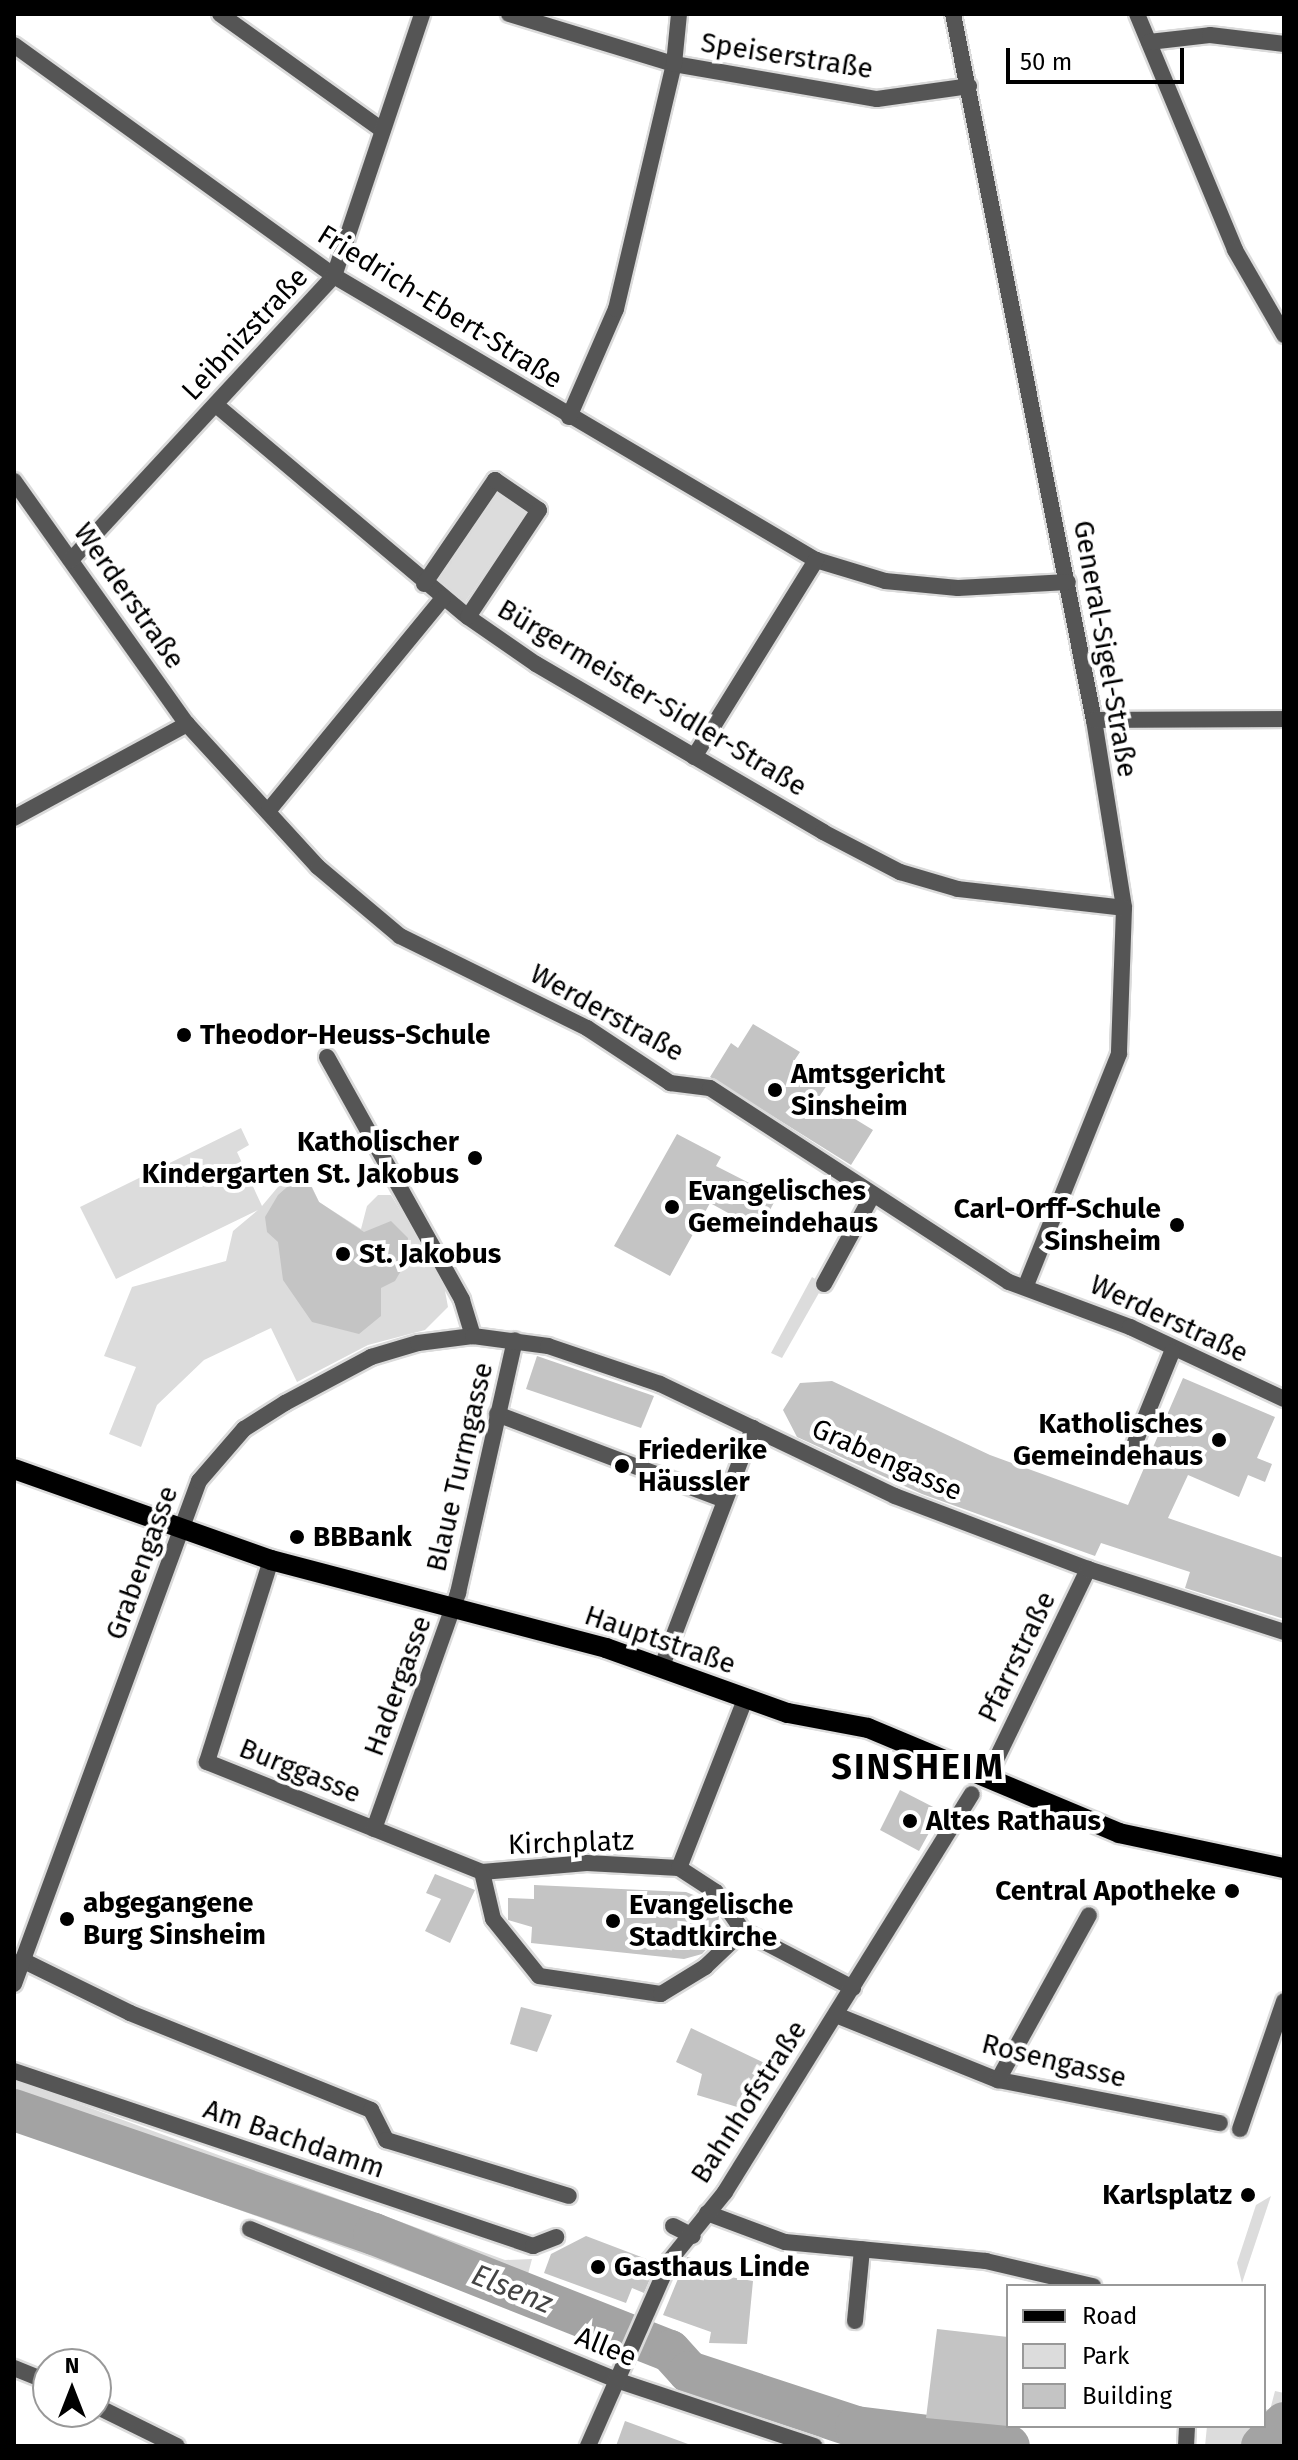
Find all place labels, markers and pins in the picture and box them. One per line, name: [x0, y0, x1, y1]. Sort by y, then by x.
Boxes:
place label: Theodor-Heuss-Schule: [200, 1018, 490, 1052]
marker: Theodor-Heuss-Schule: [175, 1026, 193, 1044]
place label: Amtsgericht Sinsheim: [791, 1057, 945, 1123]
marker: Amtsgericht Sinsheim: [766, 1081, 784, 1099]
place label: Katholischer Kindergarten St. Jakobus: [142, 1125, 459, 1191]
marker: Katholischer Kindergarten St. Jakobus: [466, 1149, 484, 1167]
place label: Evangelisches Gemeindehaus: [688, 1174, 878, 1240]
place label: Carl-Orff-Schule Sinsheim: [954, 1192, 1161, 1258]
marker: Evangelisches Gemeindehaus: [663, 1198, 681, 1216]
marker: Carl-Orff-Schule Sinsheim: [1168, 1216, 1186, 1234]
place label: St. Jakobus: [359, 1237, 501, 1271]
marker: St. Jakobus: [334, 1245, 352, 1263]
place label: Katholisches Gemeindehaus: [1013, 1407, 1203, 1473]
marker: Katholisches Gemeindehaus: [1210, 1431, 1228, 1449]
place label: Friederike Häussler: [638, 1433, 767, 1499]
marker: Friederike Häussler: [613, 1457, 631, 1475]
place label: BBBank: [313, 1520, 412, 1554]
marker: BBBank: [288, 1528, 306, 1546]
place label: Altes Rathaus: [926, 1804, 1101, 1838]
marker: Altes Rathaus: [901, 1812, 919, 1830]
place label: Central Apotheke: [995, 1874, 1216, 1908]
marker: Central Apotheke: [1223, 1882, 1241, 1900]
place label: abgegangene Burg Sinsheim: [83, 1886, 266, 1952]
place label: Evangelische Stadtkirche: [629, 1888, 793, 1954]
marker: abgegangene Burg Sinsheim: [58, 1910, 76, 1928]
marker: Evangelische Stadtkirche: [604, 1912, 622, 1930]
place label: Karlsplatz: [1102, 2178, 1232, 2212]
marker: Karlsplatz: [1239, 2186, 1257, 2204]
place label: Gasthaus Linde: [614, 2250, 810, 2284]
marker: Gasthaus Linde: [589, 2258, 607, 2276]

